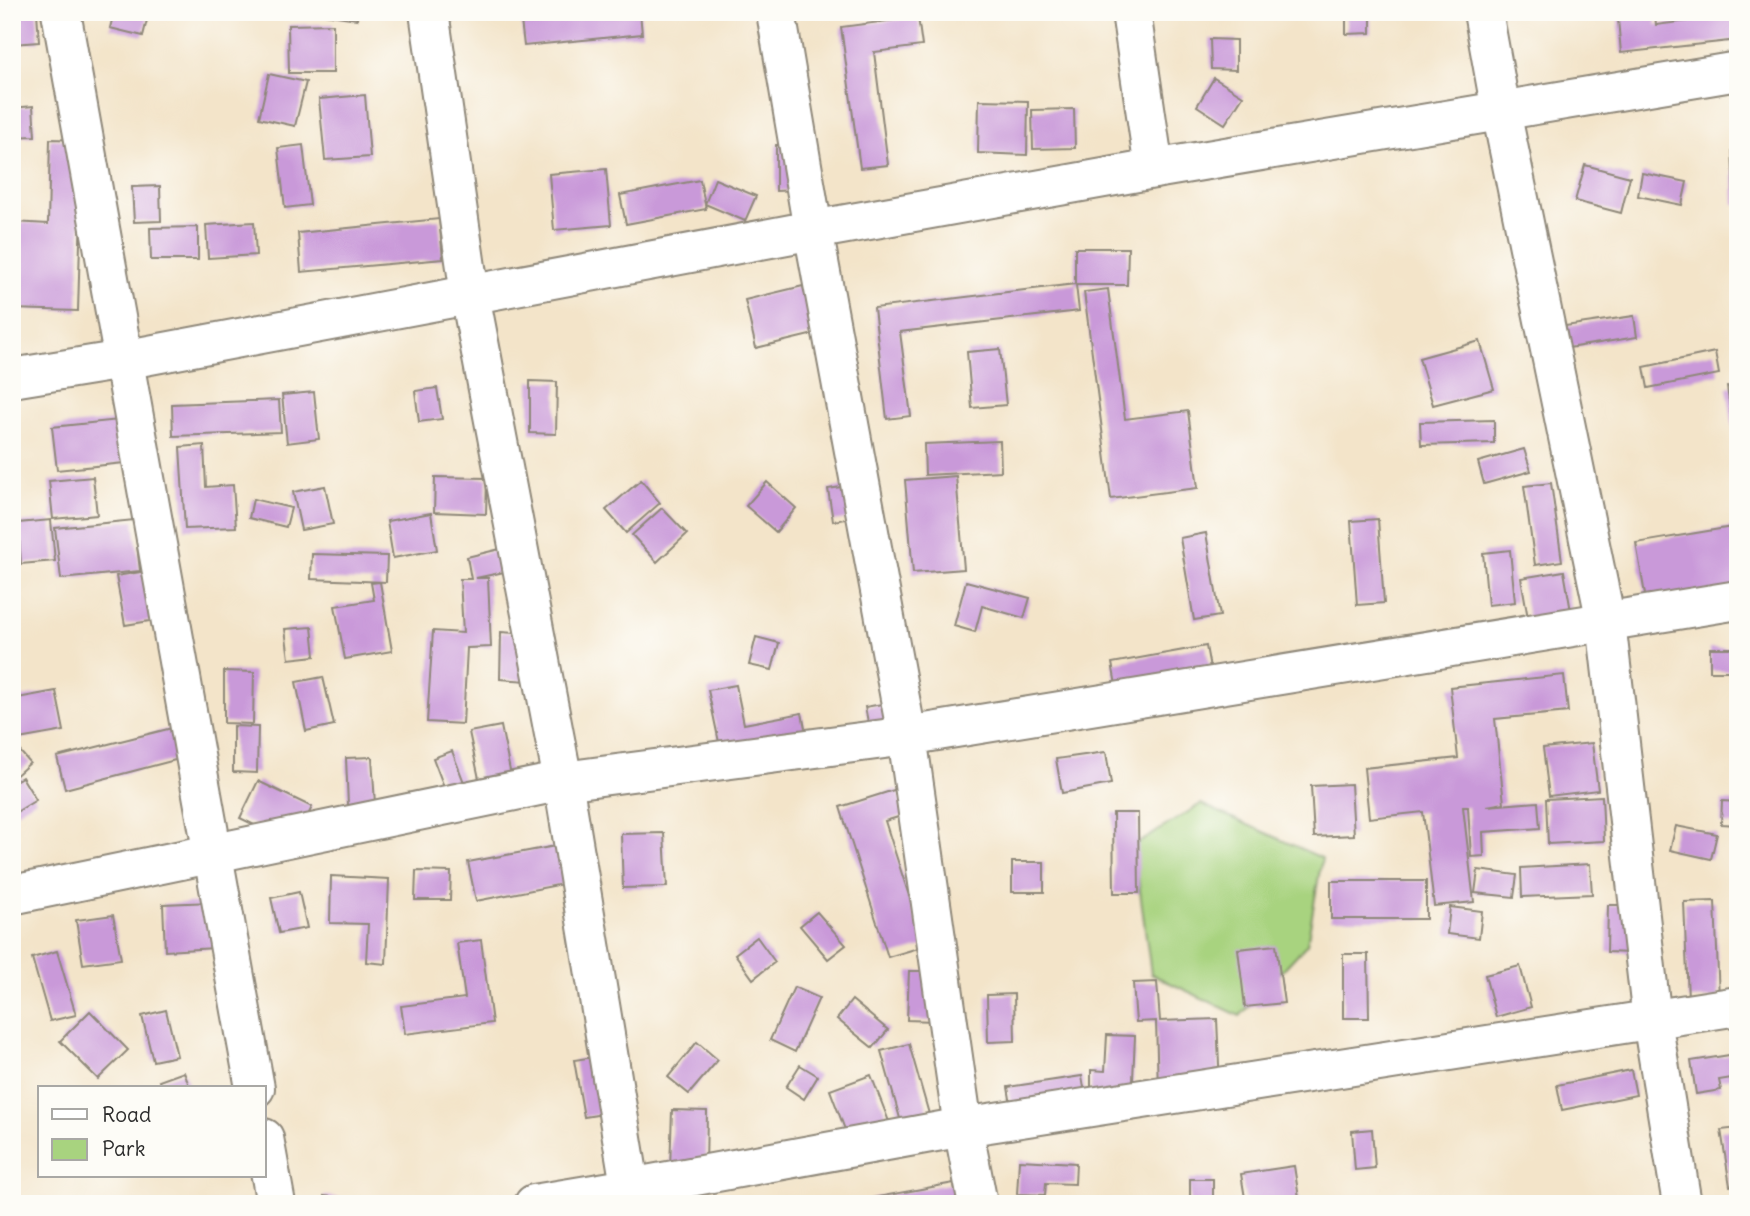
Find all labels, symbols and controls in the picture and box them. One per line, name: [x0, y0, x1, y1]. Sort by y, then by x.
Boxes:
legend: [38, 1086, 266, 1178]
text: Road: [102, 1101, 151, 1128]
text: Park: [102, 1135, 145, 1162]

